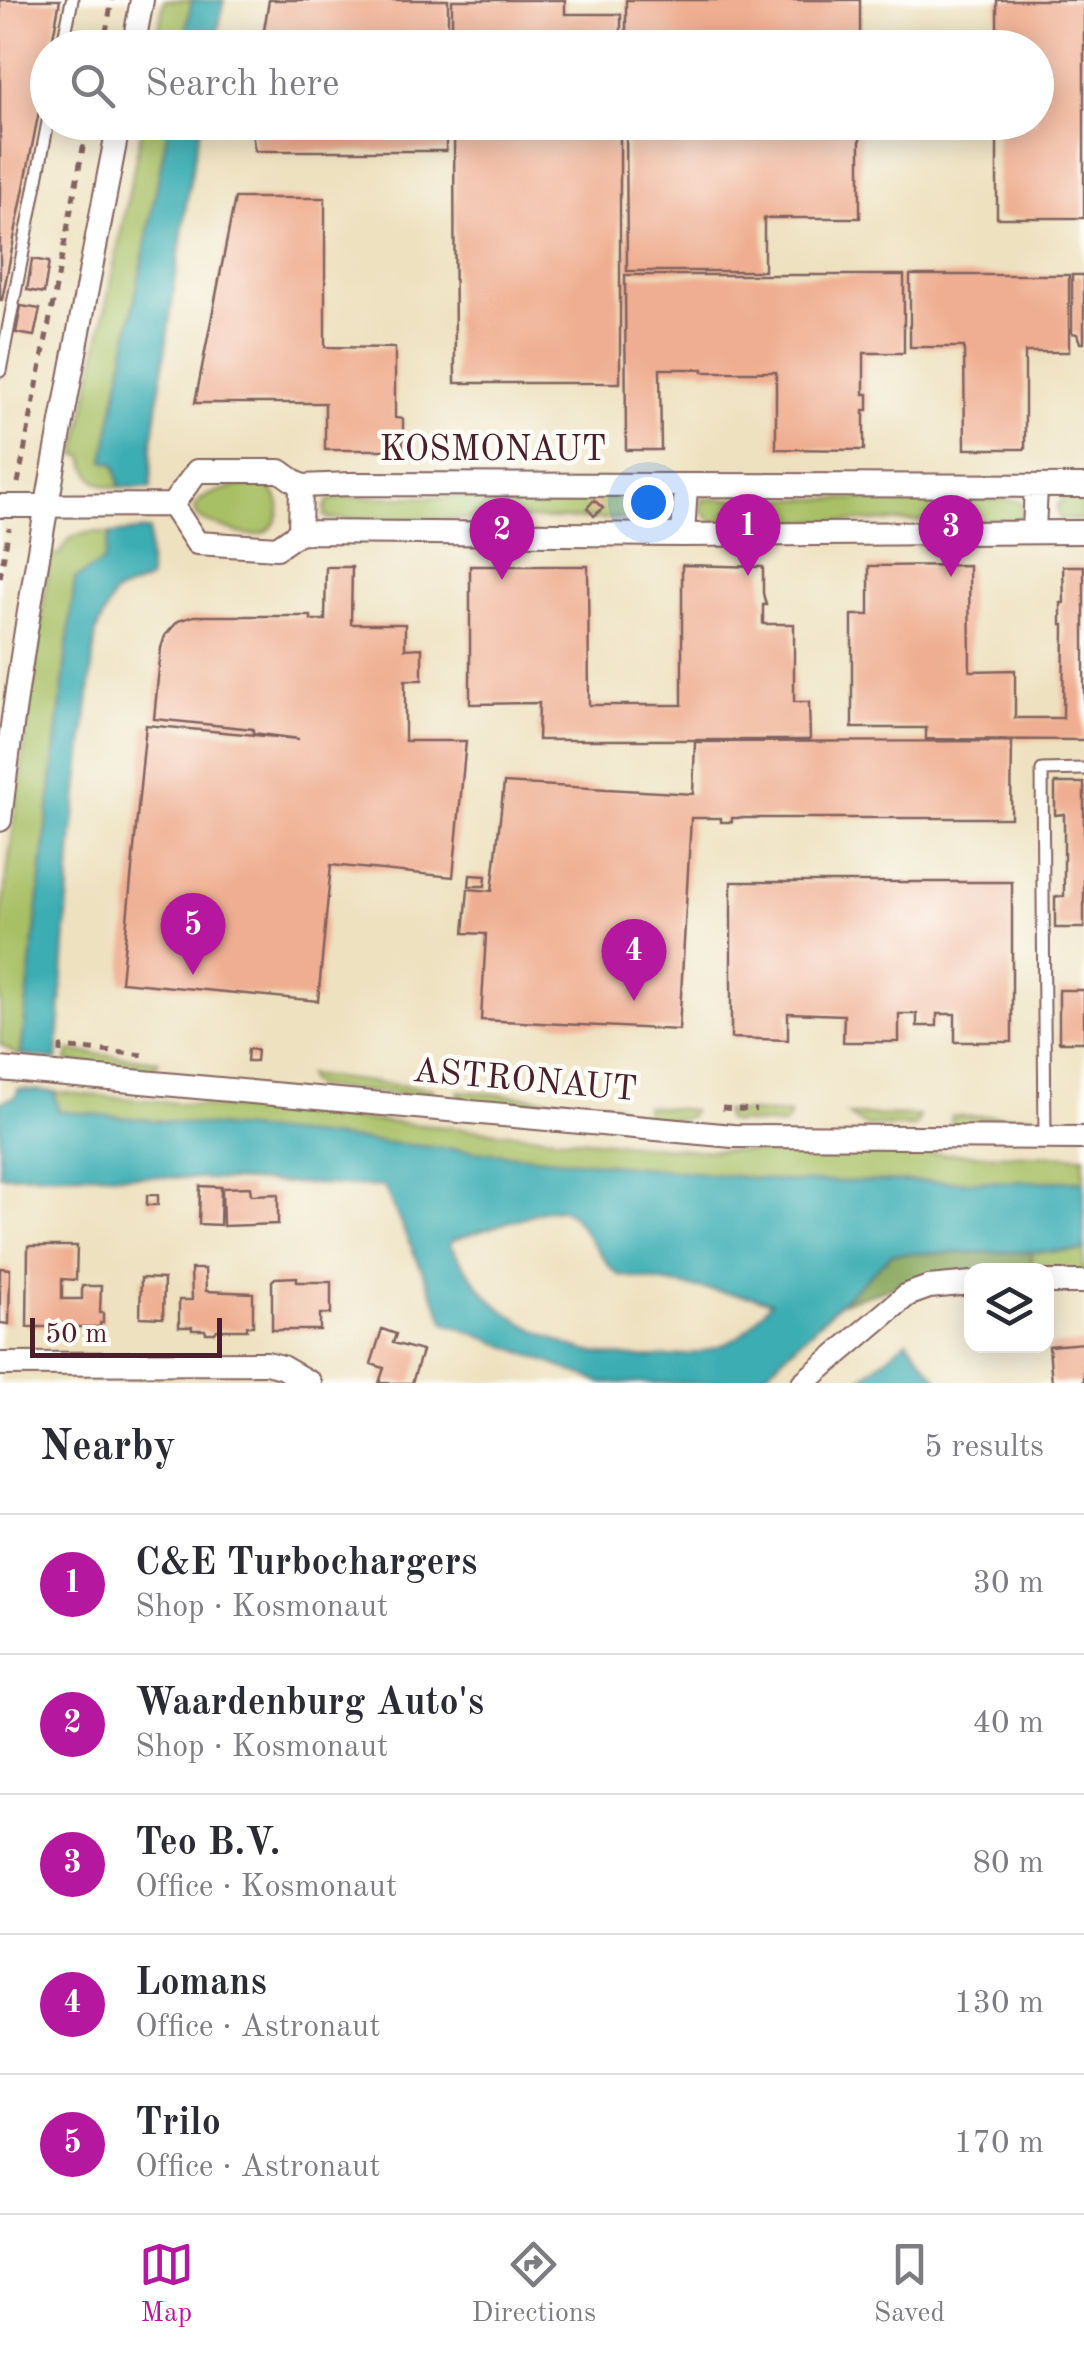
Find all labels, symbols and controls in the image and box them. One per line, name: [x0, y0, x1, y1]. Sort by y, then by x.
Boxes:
search box: [30, 30, 1054, 140]
icon: search: [65, 58, 120, 113]
text: Search here: [145, 66, 340, 104]
street label: KOSMONAUT: [379, 433, 607, 468]
your location: [623, 477, 674, 528]
pin: 1: [716, 494, 780, 576]
pin: 3: [918, 494, 984, 577]
pin: 2: [470, 498, 534, 580]
pin: 5: [160, 892, 226, 975]
pin: 4: [602, 918, 666, 1001]
street label: ASTRONAUT: [411, 1054, 639, 1108]
map controls: [964, 1263, 1054, 1353]
button: layers: [964, 1263, 1054, 1353]
scale bar: [30, 1313, 222, 1358]
text: 50 m: [45, 1321, 108, 1349]
text: Nearby: [40, 1427, 176, 1469]
text: 5 results: [924, 1432, 1044, 1464]
text: C&E Turbochargers: [135, 1545, 477, 1583]
text: 1: [63, 1568, 82, 1600]
text: 30 m: [973, 1568, 1044, 1600]
text: Shop · Kosmonaut: [135, 1592, 388, 1624]
text: Waardenburg Auto's: [135, 1685, 484, 1723]
text: 2: [63, 1708, 82, 1740]
text: 40 m: [973, 1708, 1044, 1740]
text: Shop · Kosmonaut: [135, 1732, 388, 1764]
text: Teo B.V.: [135, 1825, 280, 1863]
text: 3: [63, 1848, 82, 1880]
text: 80 m: [973, 1848, 1044, 1880]
text: Office · Kosmonaut: [135, 1872, 397, 1904]
text: Lomans: [135, 1965, 267, 2003]
text: 4: [63, 1988, 82, 2020]
text: 130 m: [954, 1988, 1044, 2020]
text: Office · Astronaut: [135, 2012, 380, 2044]
text: Trilo: [135, 2105, 221, 2143]
text: 5: [63, 2128, 82, 2160]
text: 170 m: [954, 2128, 1044, 2160]
text: Office · Astronaut: [135, 2152, 380, 2184]
tab: Map: [139, 2237, 194, 2332]
tab: Directions: [472, 2237, 596, 2332]
tab: Saved: [874, 2237, 945, 2332]

